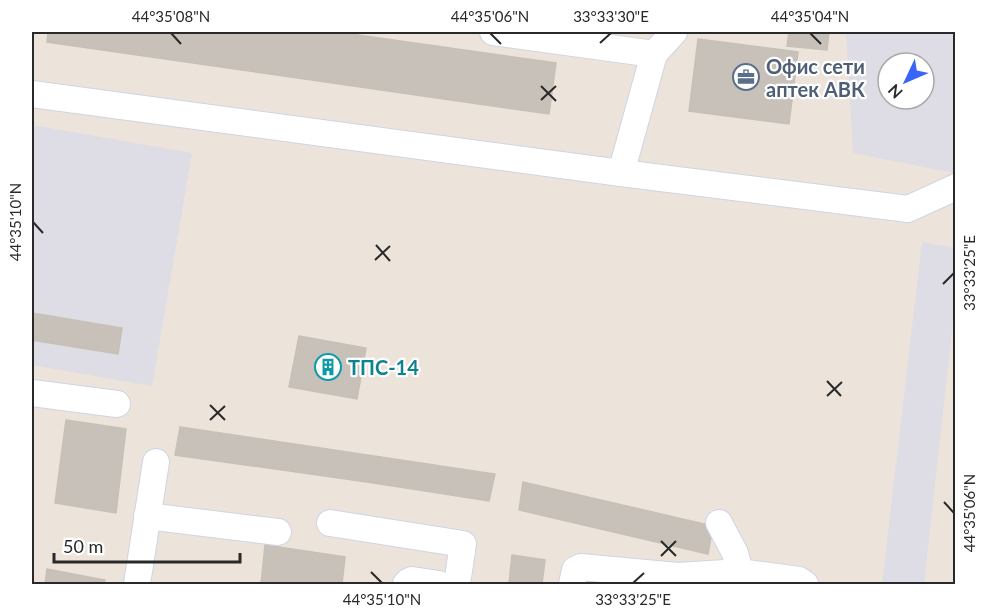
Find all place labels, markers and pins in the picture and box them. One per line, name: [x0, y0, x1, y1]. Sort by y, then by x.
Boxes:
place label: Офис сети аптек АВК: [766, 54, 865, 101]
office icon: Офис сети аптек АВК: [731, 62, 761, 92]
building icon: ТПС-14: [313, 352, 343, 382]
place label: ТПС-14: [348, 355, 419, 379]

